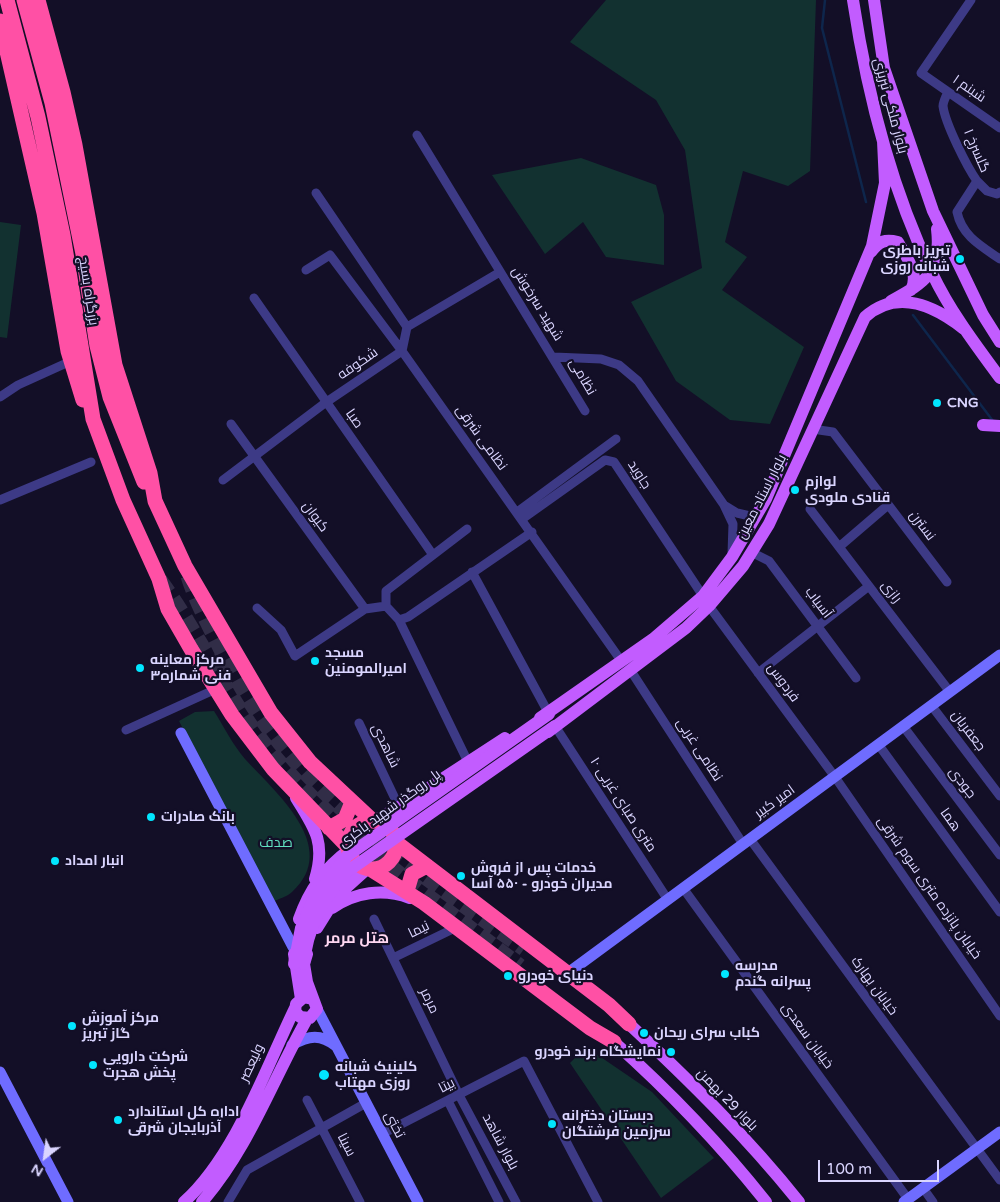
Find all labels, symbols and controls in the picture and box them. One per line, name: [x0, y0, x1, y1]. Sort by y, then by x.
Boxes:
street label: بلوار ملکى تبریزى: [869, 56, 911, 156]
street label: شبنم ۱: [949, 72, 989, 106]
street label: گلسرخ ۱: [959, 127, 993, 175]
place label: تبریز باطری شبانه روزی: [881, 243, 950, 276]
marker: تبریز باطری شبانه روزی: [954, 253, 966, 265]
street label: بزرگراه بسیج: [74, 255, 102, 327]
street label: شهید سرخوش: [508, 264, 566, 344]
street label: شکوفه: [334, 344, 382, 384]
street label: نظامی: [565, 356, 599, 398]
place label: CNG: [947, 395, 979, 411]
marker: CNG: [931, 397, 943, 409]
street label: نظامی شرقی: [452, 402, 510, 474]
street label: صبا: [341, 406, 367, 432]
street label: بلوار استاد معین: [733, 452, 791, 542]
street label: جاوید: [624, 458, 654, 492]
place label: لوازم قنادی ملودی: [805, 474, 890, 507]
marker: لوازم قنادی ملودی: [789, 484, 801, 496]
street label: کیوان: [298, 498, 332, 536]
street label: نسترن: [905, 508, 939, 544]
street label: رازی: [877, 578, 905, 606]
street label: آسیاب: [801, 584, 835, 622]
place label: مسجد امیرالمومنین: [325, 645, 407, 678]
place label: مرکز معاینه فنی شماره۳: [150, 652, 231, 684]
marker: مسجد امیرالمومنین: [309, 655, 321, 667]
street label: فردوس: [763, 660, 803, 706]
marker: مرکز معاینه فنی شماره۳: [134, 662, 146, 674]
street label: جعفریان: [947, 707, 989, 755]
street label: نظامی غربی: [672, 715, 726, 785]
street label: شاهدی: [367, 721, 403, 771]
street label: ۱۰ متری صبای غربی: [586, 755, 660, 855]
street label: جودی: [945, 764, 979, 802]
street label: پل روگذر شهید باکری: [336, 766, 444, 852]
street label: امیر کبیر: [751, 782, 799, 822]
street label: هما: [936, 805, 964, 835]
place label: بانک صادرات: [161, 809, 235, 825]
marker: بانک صادرات: [145, 811, 157, 823]
street label: خیابان پانزده متری سوم شرقی: [873, 813, 985, 963]
park label: صدف: [259, 835, 293, 851]
place label: انبار امداد: [65, 853, 124, 869]
marker: انبار امداد: [49, 855, 61, 867]
place label: خدمات پس از فروش مدیران خودرو - ۵۵۰ آسا: [471, 860, 612, 892]
marker: خدمات پس از فروش مدیران خودرو - ۵۵۰ آسا: [455, 870, 467, 882]
street label: نیما: [406, 918, 432, 942]
district label: هتل مرمر: [325, 930, 389, 948]
street label: خیابان بهارک: [847, 953, 901, 1019]
place label: مدرسه پسرانه گندم: [735, 958, 811, 990]
place label: دنیای خودرو: [518, 968, 593, 984]
marker: مدرسه پسرانه گندم: [719, 968, 731, 980]
marker: دنیای خودرو: [502, 970, 514, 982]
street label: مرمر: [416, 985, 442, 1017]
street label: خیابان سعدی: [777, 1000, 837, 1072]
place label: مرکز آموزش گاز تبریز: [82, 1010, 159, 1042]
marker: مرکز آموزش گاز تبریز: [66, 1020, 78, 1032]
place label: کباب سرای ریحان: [654, 1025, 760, 1041]
marker: کباب سرای ریحان: [638, 1027, 650, 1039]
street label: ولیعصر: [236, 1041, 268, 1085]
place label: نمایشگاه برند خودرو: [534, 1044, 661, 1060]
marker: نمایشگاه برند خودرو: [665, 1046, 677, 1058]
place label: شرکت دارویی پخش هجرت: [103, 1049, 188, 1082]
marker: شرکت دارویی پخش هجرت: [87, 1059, 99, 1071]
place label: کلینیک شبانه روزی مهتاب: [335, 1059, 417, 1092]
street label: بلوار 29 بهمن: [693, 1065, 761, 1135]
marker: کلینیک شبانه روزی مهتاب: [317, 1068, 331, 1082]
street label: بیتا: [436, 1075, 458, 1097]
place label: اداره کل استاندارد آذربایجان شرقی: [128, 1104, 239, 1136]
place label: دبستان دخترانه سرزمین فرشتگان: [562, 1108, 671, 1140]
street label: تختى: [380, 1109, 408, 1141]
street label: بلوار شاهد: [478, 1111, 522, 1173]
marker: اداره کل استاندارد آذربایجان شرقی: [112, 1114, 124, 1126]
marker: دبستان دخترانه سرزمین فرشتگان: [546, 1118, 558, 1130]
street label: سینا: [333, 1131, 359, 1159]
north arrow: [20, 1132, 70, 1182]
scale bar: [820, 1150, 941, 1182]
text: N: [28, 1160, 46, 1181]
text: 100 m: [826, 1160, 872, 1178]

